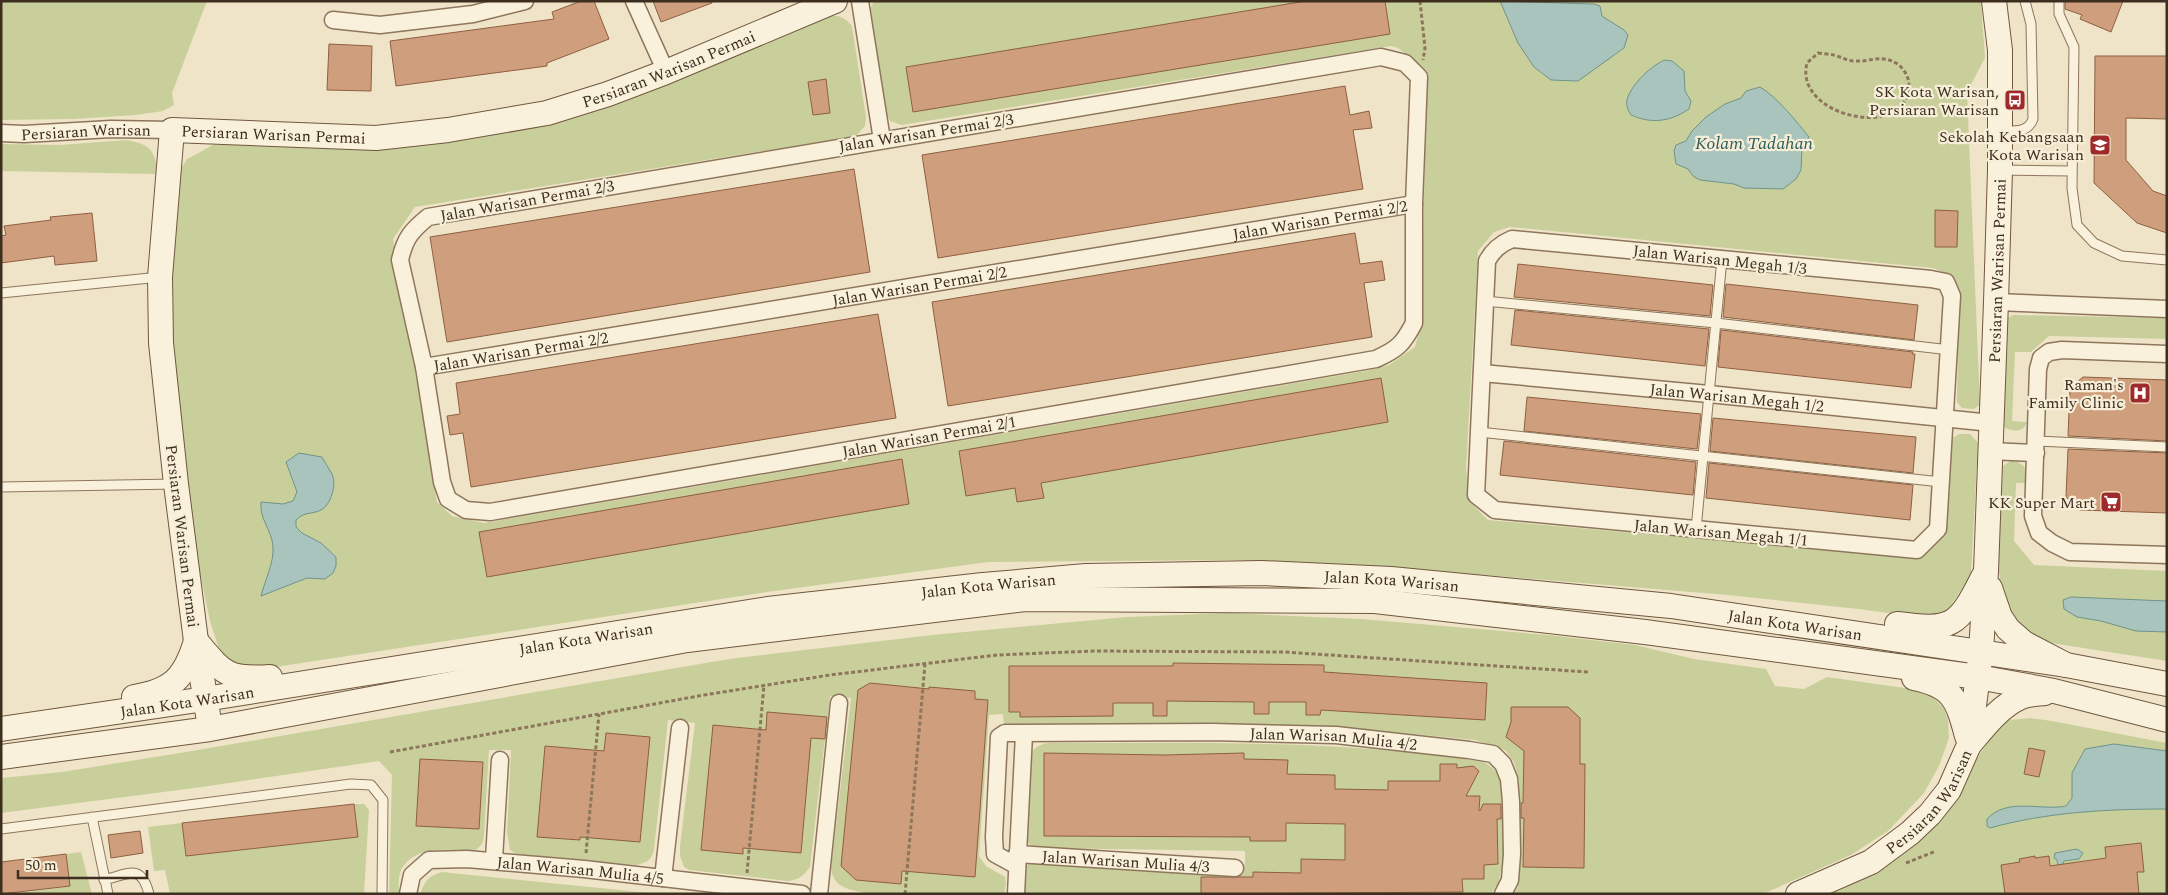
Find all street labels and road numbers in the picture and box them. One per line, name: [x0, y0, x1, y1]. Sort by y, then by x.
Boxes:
street label: Persiaran Warisan Permai: [579, 25, 759, 114]
street label: Jalan Warisan Permai 2/3: [837, 107, 1015, 159]
street label: Persiaran Warisan: [20, 118, 151, 147]
street label: Persiaran Warisan Permai: [181, 119, 366, 151]
street label: Jalan Warisan Permai 2/3: [438, 174, 616, 228]
street label: Persiaran Warisan Permai: [1983, 178, 2013, 364]
street label: Jalan Warisan Permai 2/2: [1231, 194, 1409, 247]
street label: Jalan Warisan Megah 1/3: [1632, 239, 1808, 281]
street label: Jalan Warisan Permai 2/2: [830, 260, 1009, 313]
street label: Jalan Warisan Permai 2/2: [432, 326, 610, 378]
street label: Jalan Warisan Megah 1/2: [1649, 378, 1825, 419]
street label: Jalan Warisan Permai 2/1: [840, 410, 1018, 464]
street label: Persiaran Warisan Permai: [159, 443, 205, 629]
street label: Jalan Warisan Megah 1/1: [1633, 513, 1809, 553]
street label: Jalan Kota Warisan: [1324, 565, 1460, 599]
street label: Jalan Kota Warisan: [920, 568, 1057, 605]
street label: Jalan Kota Warisan: [1726, 604, 1864, 647]
street label: Jalan Kota Warisan: [517, 617, 655, 662]
street label: Jalan Kota Warisan: [118, 680, 256, 724]
street label: Jalan Warisan Mulia 4/2: [1249, 722, 1418, 757]
street label: Persiaran Warisan: [1881, 746, 1979, 860]
street label: Jalan Warisan Mulia 4/3: [1041, 845, 1210, 879]
street label: Jalan Warisan Mulia 4/5: [496, 851, 665, 891]

